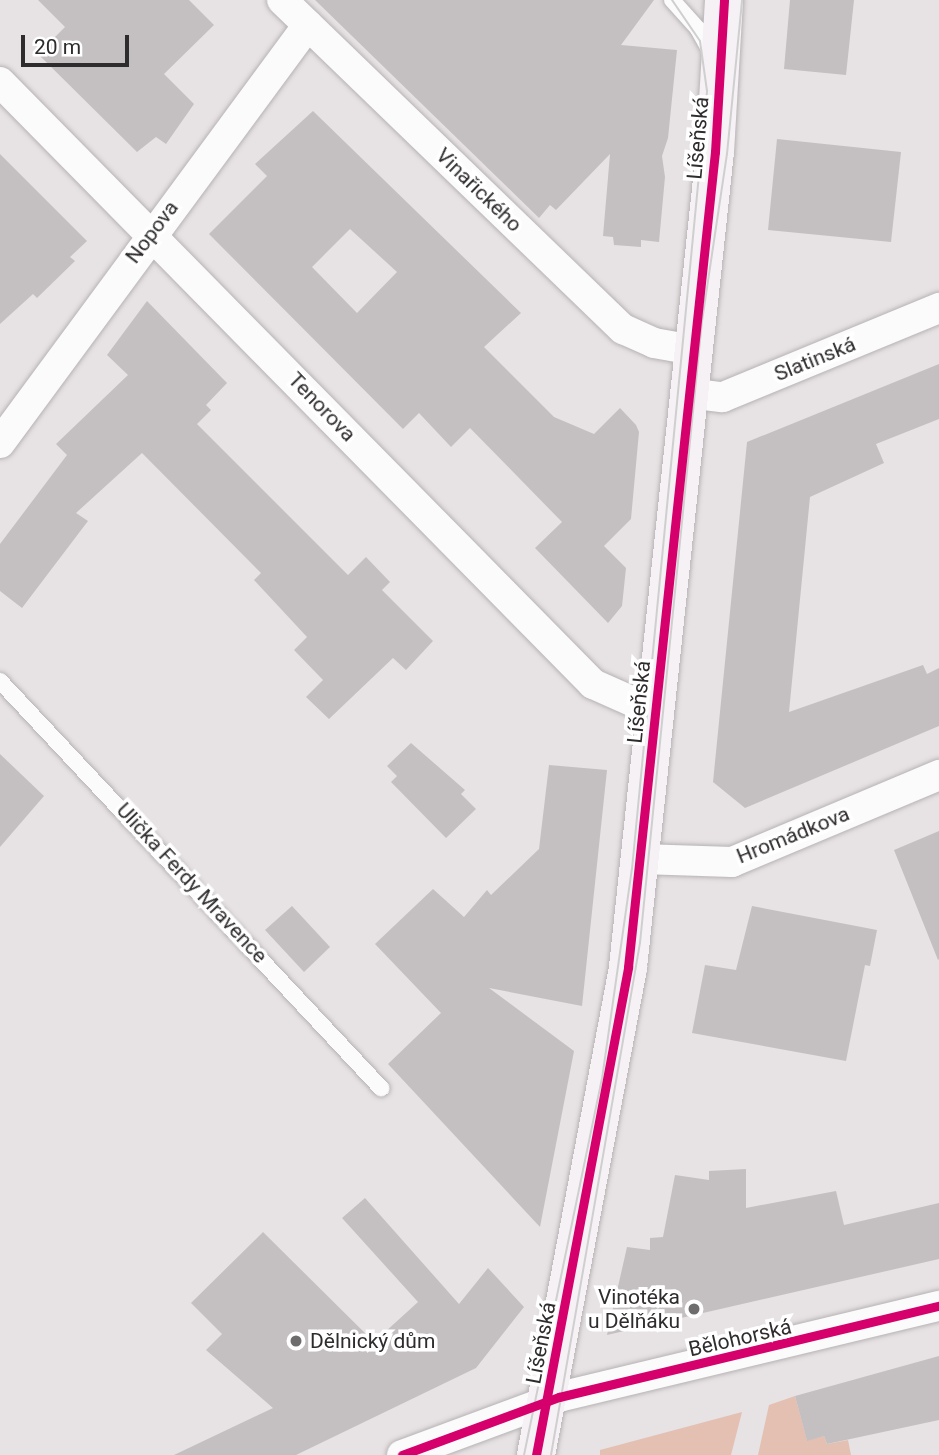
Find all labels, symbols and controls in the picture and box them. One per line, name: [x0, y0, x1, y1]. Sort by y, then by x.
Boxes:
scale bar: [24, 21, 133, 65]
text: 20 m: [34, 35, 81, 59]
street label: Líšeňská: [682, 96, 714, 180]
street label: Vinařického: [431, 143, 527, 237]
street label: Nopova: [120, 196, 184, 268]
street label: Slatinská: [771, 331, 859, 387]
street label: Tenorova: [283, 367, 361, 447]
street label: Líšeňská: [622, 659, 656, 745]
street label: Ulička Ferdy Mravence: [111, 798, 273, 968]
street label: Hromádkova: [733, 801, 853, 869]
place label: Vinotéka u Dělňáku: [588, 1284, 680, 1334]
street label: Líšeňská: [521, 1300, 561, 1386]
marker: Vinotéka u Dělňáku: [686, 1301, 702, 1317]
street label: Bělohorská: [686, 1314, 794, 1362]
place label: Dělnický dům: [310, 1328, 435, 1354]
marker: Dělnický dům: [288, 1333, 304, 1349]

